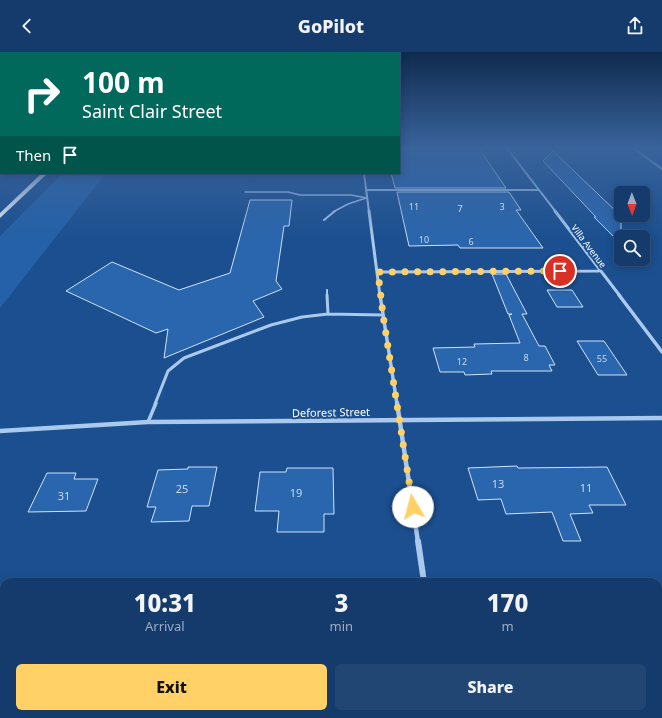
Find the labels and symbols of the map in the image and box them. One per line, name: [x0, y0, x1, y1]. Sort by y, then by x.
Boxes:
north arrow: [614, 186, 650, 222]
house number: 11: [409, 200, 419, 213]
house number: 3: [499, 200, 505, 213]
house number: 7: [457, 202, 463, 215]
street label: Villa Avenue: [568, 222, 610, 270]
house number: 10: [419, 233, 429, 246]
house number: 6: [468, 235, 474, 248]
pin: [543, 254, 577, 288]
house number: 8: [523, 351, 529, 364]
house number: 55: [597, 352, 607, 365]
house number: 12: [457, 355, 467, 368]
street label: Deforest Street: [292, 404, 370, 420]
house number: 13: [492, 476, 504, 491]
house number: 11: [580, 480, 592, 495]
house number: 25: [176, 481, 188, 496]
house number: 19: [290, 485, 302, 500]
position arrow: [392, 486, 434, 528]
house number: 31: [58, 488, 70, 503]

